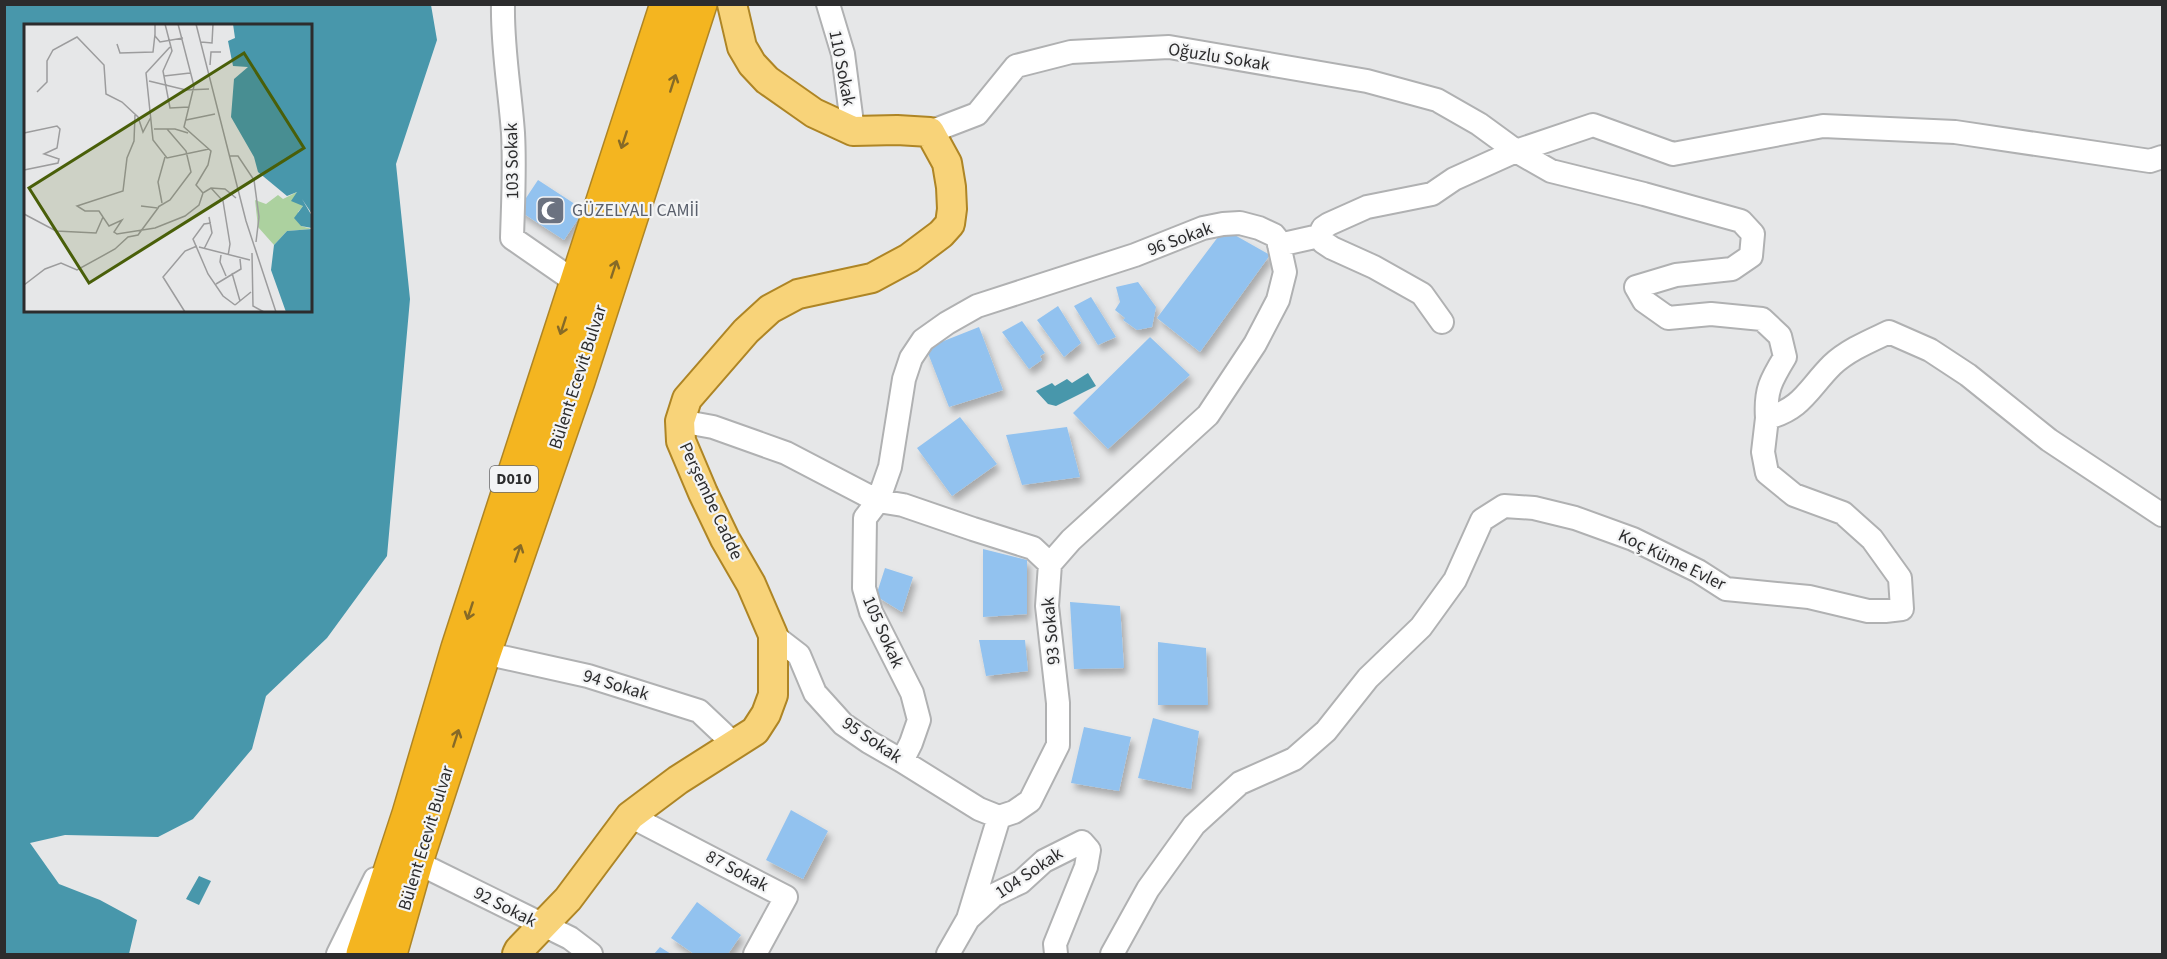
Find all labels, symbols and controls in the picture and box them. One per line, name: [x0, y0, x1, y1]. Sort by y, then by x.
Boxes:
inset map: [24, 24, 312, 312]
street label: 110 Sokak: [822, 28, 862, 108]
street label: Oğuzlu Sokak: [1166, 37, 1272, 77]
one-way arrow: [669, 74, 680, 93]
street label: 103 Sokak: [499, 122, 525, 199]
one-way arrow: [617, 130, 628, 149]
mosque icon: GÜZELYALI CAMİİ: [535, 194, 567, 226]
place label: GÜZELYALI CAMİİ: [572, 198, 699, 223]
street label: 96 Sokak: [1144, 216, 1216, 262]
one-way arrow: [609, 260, 620, 279]
street label: Bülent Ecevit Bulvar: [543, 301, 613, 452]
one-way arrow: [557, 316, 568, 335]
street label: Perşembe Cadde: [673, 438, 749, 564]
road number: D010: [490, 466, 538, 492]
street label: Koç Küme Evler: [1614, 523, 1731, 597]
one-way arrow: [514, 544, 525, 563]
street label: 105 Sokak: [856, 592, 910, 672]
street label: 93 Sokak: [1036, 596, 1066, 666]
one-way arrow: [464, 601, 475, 620]
street label: 94 Sokak: [580, 663, 652, 707]
street label: 95 Sokak: [837, 711, 907, 769]
one-way arrow: [452, 729, 463, 748]
street label: Bülent Ecevit Bulvar: [392, 762, 460, 914]
street label: 104 Sokak: [990, 841, 1068, 905]
street label: 87 Sokak: [701, 844, 773, 898]
street label: 92 Sokak: [469, 881, 541, 934]

